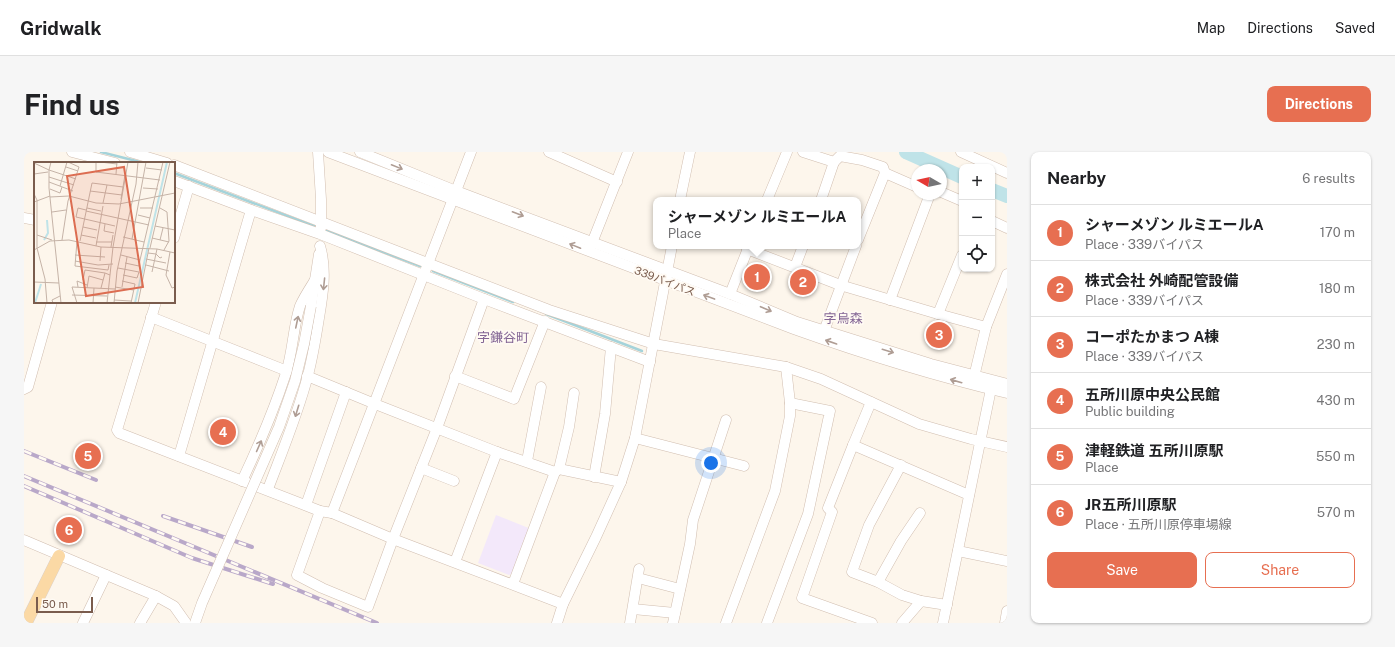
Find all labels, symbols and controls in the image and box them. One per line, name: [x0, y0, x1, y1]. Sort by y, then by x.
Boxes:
text: Gridwalk: [20, 17, 101, 39]
text: Map: [1197, 20, 1225, 36]
text: Directions: [1247, 20, 1313, 36]
text: Saved: [1335, 20, 1375, 36]
button: Directions: [1267, 86, 1371, 122]
text: Find us: [24, 88, 120, 121]
inset map: [34, 162, 175, 303]
one-way arrow: [390, 163, 402, 171]
north arrow: [911, 164, 947, 200]
map controls: [959, 164, 995, 272]
button: +: [959, 164, 995, 200]
text: Nearby: [1047, 168, 1106, 188]
text: 6 results: [1302, 171, 1355, 186]
popup: [653, 197, 861, 249]
button: −: [959, 200, 995, 236]
text: シャーメゾン ルミエールA: [668, 208, 846, 225]
one-way arrow: [511, 211, 523, 219]
text: シャーメゾン ルミエールA: [1085, 216, 1264, 233]
text: 1: [1057, 225, 1063, 240]
text: 170 m: [1320, 225, 1355, 240]
text: Place: [668, 226, 701, 241]
button: locate: [959, 236, 995, 272]
text: Place · 339バイパス: [1085, 237, 1204, 252]
one-way arrow: [569, 241, 581, 249]
pin: 1: [744, 262, 770, 292]
street label: 339バイパス: [633, 264, 697, 298]
pin: 2: [790, 267, 816, 297]
text: 株式会社 外崎配管設備: [1085, 272, 1238, 289]
one-way arrow: [320, 277, 327, 290]
text: 2: [1056, 281, 1064, 296]
text: 180 m: [1319, 281, 1355, 296]
one-way arrow: [704, 293, 716, 301]
text: Place · 339バイパス: [1085, 293, 1204, 308]
one-way arrow: [759, 305, 771, 313]
district label: 字烏森: [823, 311, 863, 326]
one-way arrow: [293, 316, 301, 329]
pin: 3: [926, 320, 952, 350]
text: コーポたかまつ A棟: [1085, 328, 1219, 345]
district label: 字鎌谷町: [477, 330, 529, 345]
text: 3: [1056, 337, 1064, 352]
text: 230 m: [1317, 337, 1355, 352]
one-way arrow: [826, 338, 838, 346]
one-way arrow: [882, 348, 895, 355]
text: Place · 339バイパス: [1085, 349, 1204, 364]
one-way arrow: [949, 376, 962, 384]
text: 五所川原中央公民館: [1085, 386, 1220, 403]
text: 4: [1056, 393, 1064, 408]
text: 430 m: [1316, 393, 1355, 408]
text: Public building: [1085, 404, 1175, 419]
one-way arrow: [292, 405, 300, 417]
pin: 4: [210, 417, 236, 447]
one-way arrow: [256, 440, 263, 452]
pin: 5: [75, 441, 101, 471]
text: 津軽鉄道 五所川原駅: [1085, 442, 1223, 459]
text: 5: [1056, 449, 1064, 464]
text: 550 m: [1316, 449, 1355, 464]
your location: [701, 453, 721, 473]
text: Place: [1085, 460, 1119, 475]
text: JR五所川原駅: [1085, 496, 1176, 513]
text: 6: [1056, 505, 1064, 520]
text: 570 m: [1317, 505, 1355, 520]
pin: 6: [56, 515, 82, 545]
text: Place · 五所川原停車場線: [1085, 517, 1232, 532]
button: Save: [1047, 552, 1197, 588]
button: Share: [1205, 552, 1355, 588]
scale bar: [36, 595, 93, 614]
text: 50 m: [42, 598, 68, 610]

